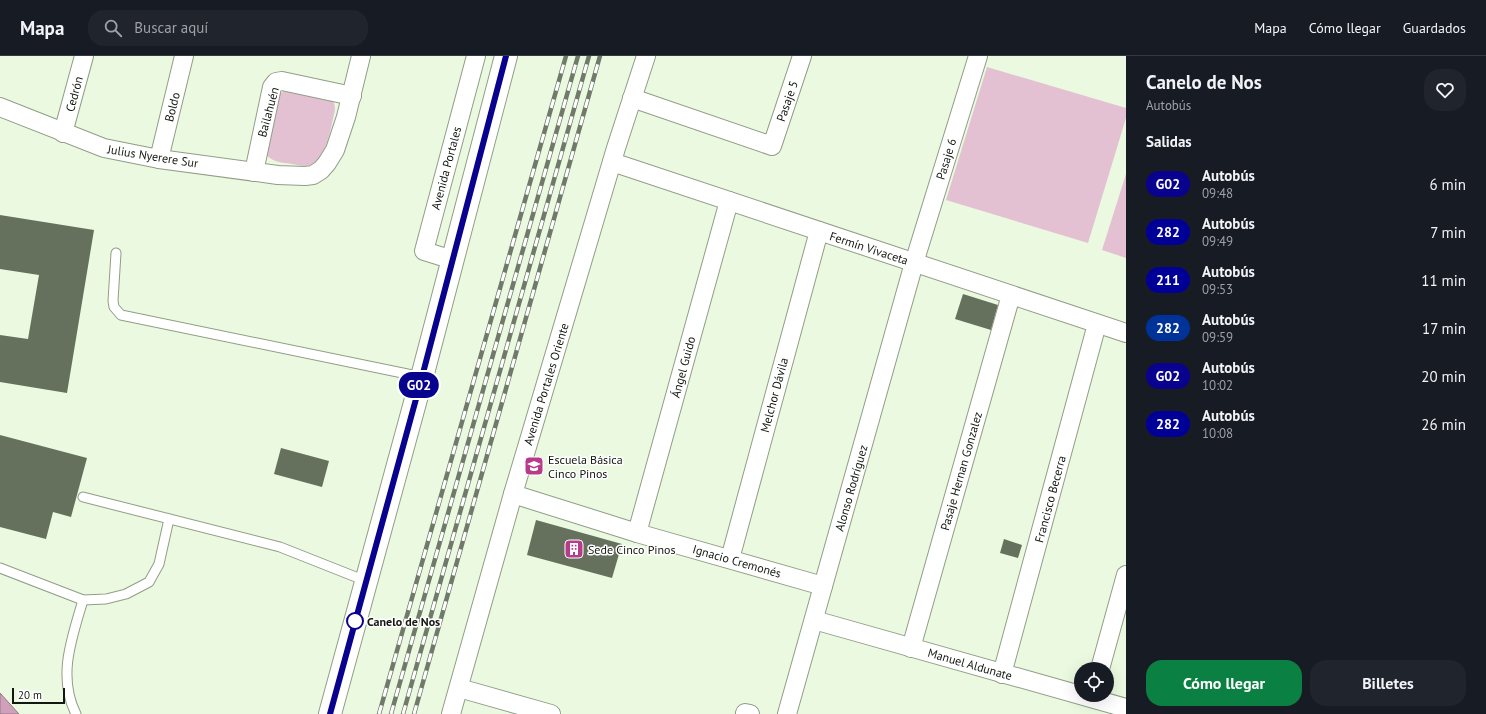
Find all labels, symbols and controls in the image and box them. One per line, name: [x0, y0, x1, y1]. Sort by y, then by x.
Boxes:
search box: [88, 10, 368, 46]
text: Mapa: [20, 16, 64, 40]
icon: search: [102, 17, 124, 39]
text: Buscar aquí: [134, 18, 208, 37]
text: Mapa: [1254, 19, 1287, 37]
text: Cómo llegar: [1309, 19, 1381, 37]
text: Guardados: [1403, 19, 1466, 37]
button: heart: [1424, 69, 1466, 111]
text: Canelo de Nos: [1146, 70, 1262, 94]
street label: Cedrón: [62, 75, 86, 113]
street label: Pasaje 5: [773, 79, 801, 123]
street label: Bailahuén: [254, 85, 282, 139]
street label: Boldo: [161, 91, 183, 123]
text: Autobús: [1146, 97, 1191, 114]
street label: Avenida Portales: [428, 125, 464, 211]
text: Salidas: [1146, 132, 1192, 151]
street label: Pasaje 6: [933, 137, 959, 181]
street label: Julius Nyerere Sur: [106, 141, 199, 171]
text: Autobús: [1202, 166, 1255, 185]
text: G02: [1156, 175, 1180, 193]
text: 6 min: [1429, 175, 1466, 194]
text: 09:48: [1202, 185, 1233, 202]
text: Autobús: [1202, 214, 1255, 233]
text: 282: [1156, 223, 1180, 241]
text: 7 min: [1430, 223, 1466, 242]
street label: Fermín Vivaceta: [828, 228, 910, 268]
text: 09:49: [1202, 233, 1233, 250]
text: Autobús: [1202, 262, 1255, 281]
text: 211: [1156, 271, 1180, 289]
text: 11 min: [1421, 271, 1466, 290]
text: 09:53: [1202, 281, 1233, 298]
text: Autobús: [1202, 310, 1255, 329]
text: 282: [1156, 319, 1180, 337]
text: 17 min: [1422, 319, 1466, 338]
street label: Avenida Portales Oriente: [520, 321, 572, 447]
text: 09:59: [1202, 329, 1233, 346]
street label: Ángel Guido: [668, 335, 698, 399]
street label: Melchor Dávila: [757, 356, 791, 434]
text: Autobús: [1202, 358, 1255, 377]
text: G02: [1156, 367, 1180, 385]
text: 20 min: [1421, 367, 1466, 386]
line badge: G02: [396, 372, 442, 398]
text: G02: [407, 376, 431, 394]
text: 10:02: [1202, 377, 1233, 394]
text: Autobús: [1202, 406, 1255, 425]
street label: Pasaje Hernan Gonzalez: [937, 410, 985, 532]
text: 282: [1156, 415, 1180, 433]
text: 26 min: [1421, 415, 1466, 434]
text: 10:08: [1202, 425, 1233, 442]
street label: Alonso Rodríguez: [831, 443, 871, 533]
place label: Escuela Básica Cinco Pinos: [548, 452, 623, 481]
street label: Francisco Becerra: [1031, 454, 1069, 544]
school or university icon: Escuela Básica Cinco Pinos: [523, 455, 545, 477]
building icon: Sede Cinco Pinos: [563, 538, 585, 560]
street label: Ignacio Cremonés: [691, 541, 783, 581]
place label: Sede Cinco Pinos: [588, 542, 676, 557]
marker: Canelo de Nos: [346, 612, 364, 630]
place label: Canelo de Nos: [367, 614, 440, 629]
street label: Manuel Aldunate: [926, 645, 1014, 683]
button: Cómo llegar: [1146, 660, 1302, 706]
button: Billetes: [1310, 660, 1466, 706]
map controls: [1074, 662, 1114, 702]
button: locate: [1074, 662, 1114, 702]
scale bar: [12, 686, 65, 705]
text: 20 m: [18, 688, 42, 702]

